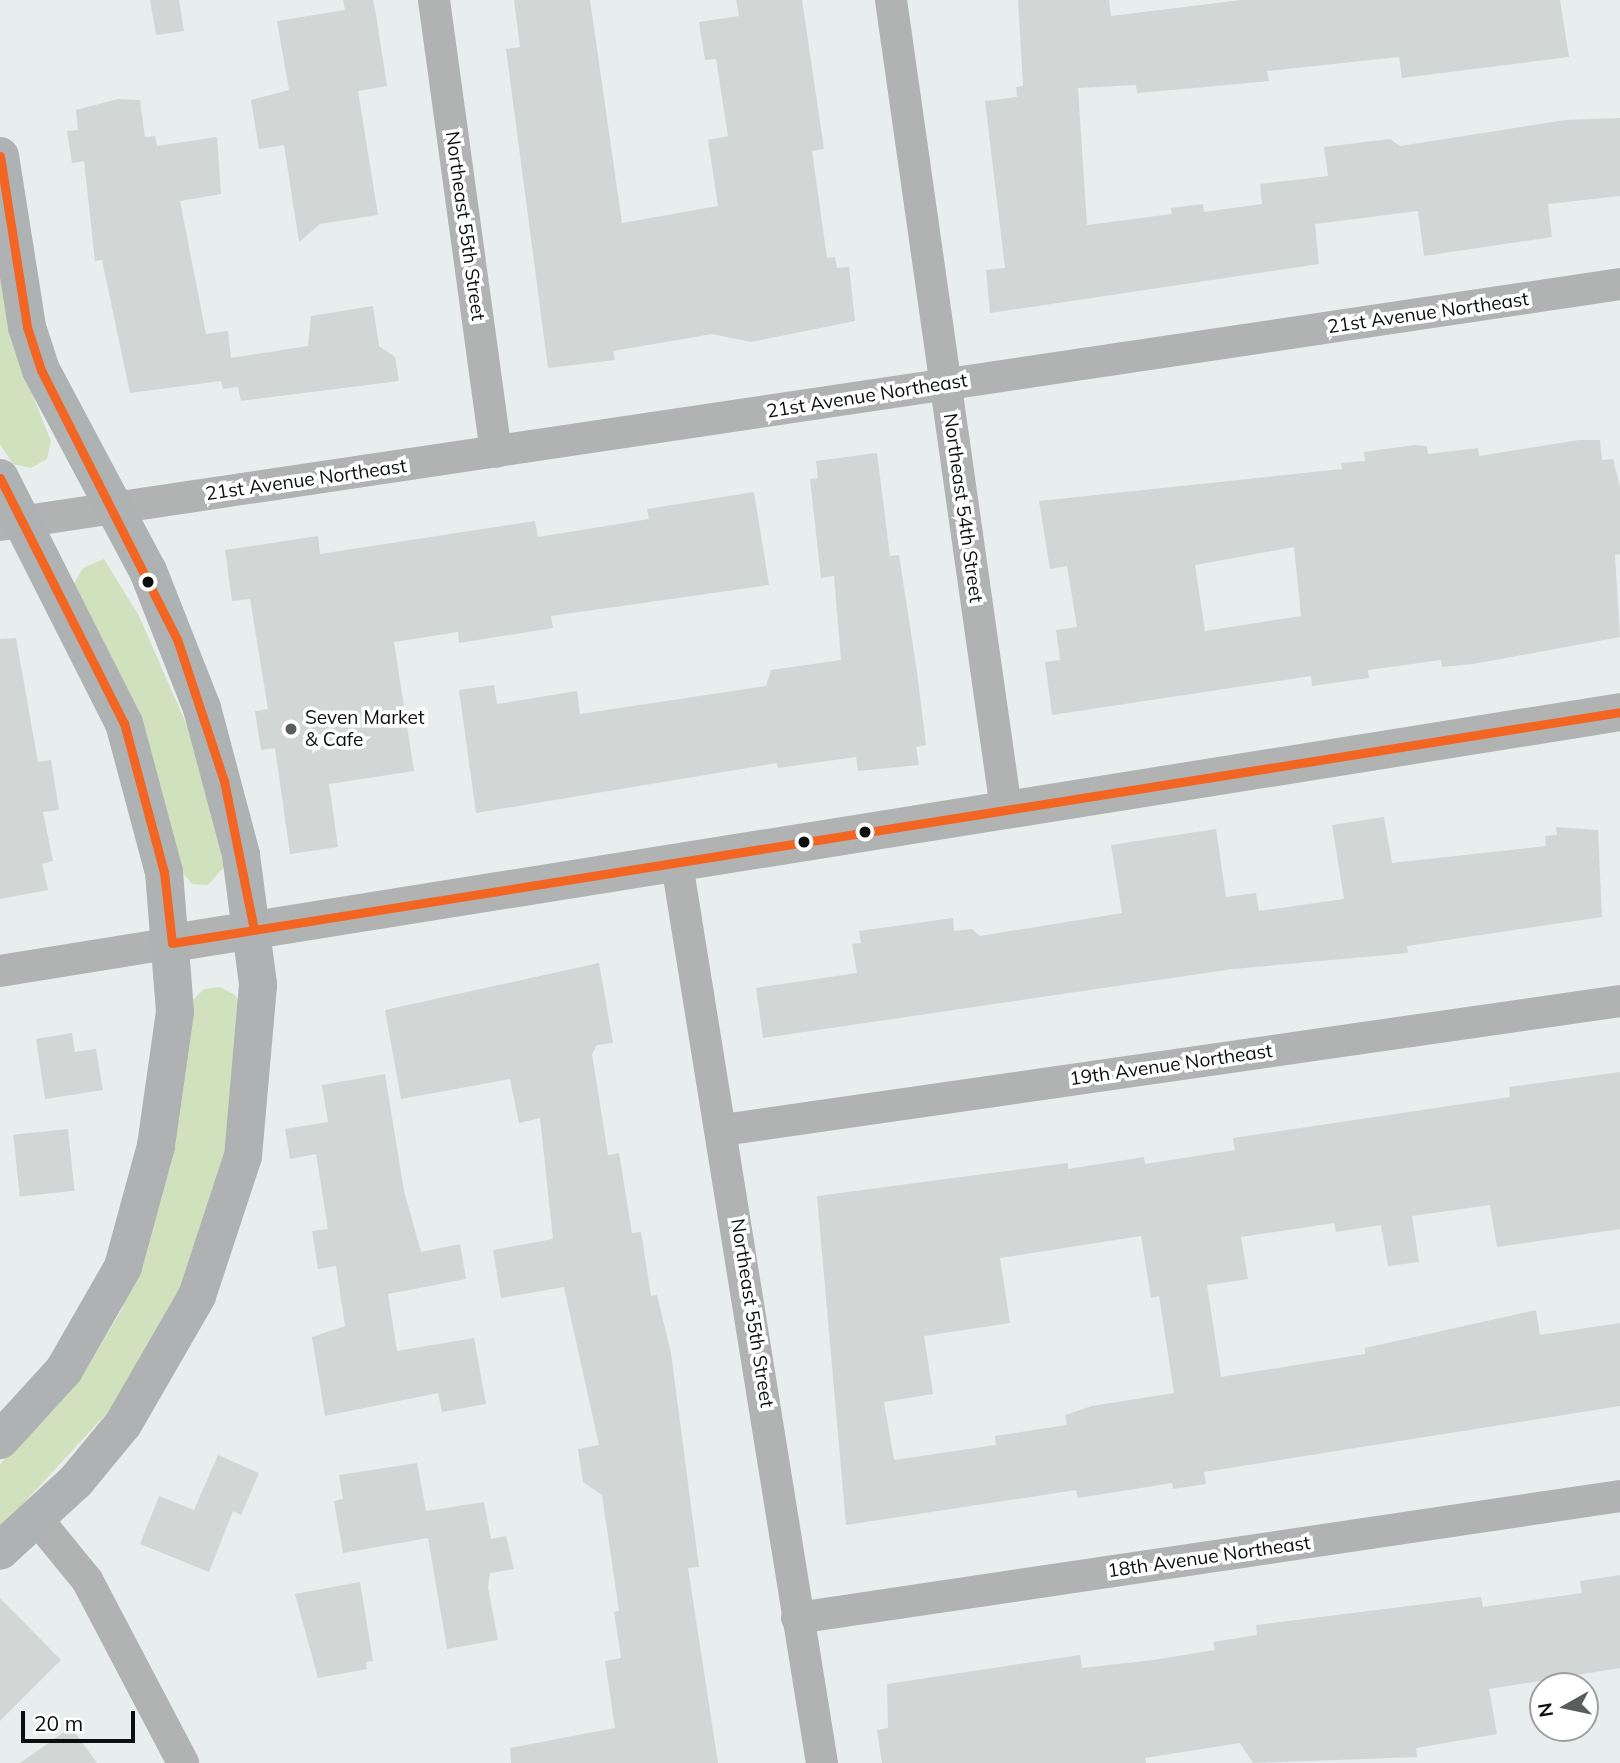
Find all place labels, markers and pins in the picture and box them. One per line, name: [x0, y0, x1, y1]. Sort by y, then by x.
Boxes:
unlabelled marker: [141, 575, 155, 589]
place label: Seven Market & Cafe: [305, 707, 425, 751]
marker: Seven Market & Cafe: [283, 721, 299, 737]
unlabelled marker: [858, 825, 872, 839]
unlabelled marker: [797, 835, 811, 849]

